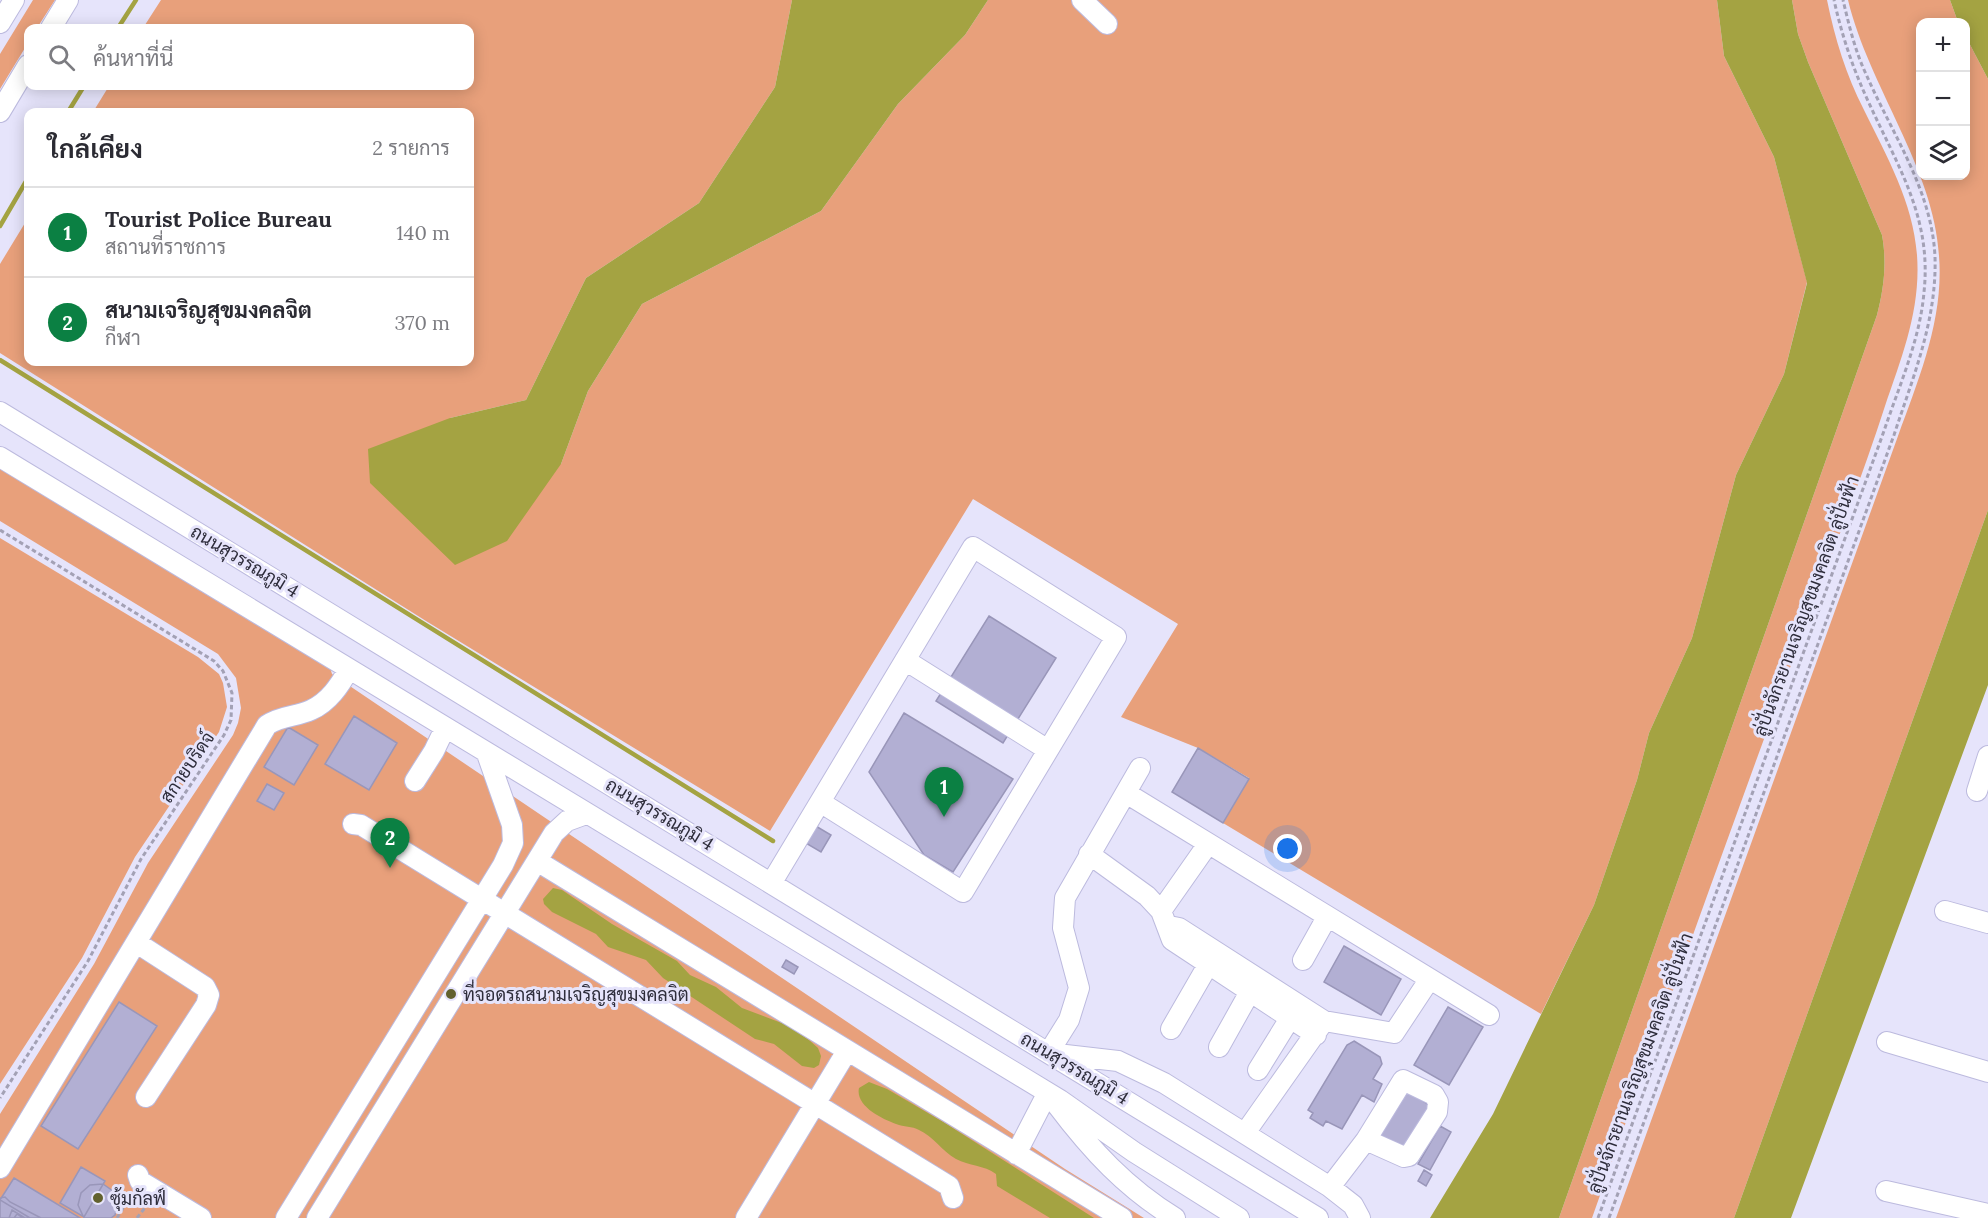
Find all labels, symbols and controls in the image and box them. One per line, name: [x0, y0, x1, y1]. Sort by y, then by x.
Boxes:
map controls: [1916, 18, 1970, 180]
button: +: [1916, 18, 1970, 72]
search box: [24, 24, 474, 90]
icon: search: [45, 41, 78, 74]
text: ค้นหาที่นี่: [93, 44, 173, 72]
button: −: [1916, 72, 1970, 126]
button: layers: [1916, 126, 1970, 180]
text: ใกล้เคียง: [48, 132, 143, 165]
text: 2 รายการ: [372, 135, 450, 160]
text: Tourist Police Bureau: [105, 205, 332, 233]
text: 1: [63, 220, 72, 245]
text: 140 m: [396, 220, 450, 245]
text: สถานที่ราชการ: [105, 234, 226, 259]
text: สนามเจริญสุขมงคลจิต: [105, 296, 312, 324]
text: 2: [62, 310, 73, 335]
text: 370 m: [395, 310, 450, 335]
text: กีฬา: [105, 325, 141, 350]
street label: ลู่ปั่นจักรยานเจริญสุขมงคลจิต ลู่ปั่นฟ้า: [1745, 472, 1866, 740]
street label: ถนนสุวรรณภูมิ 4: [186, 520, 303, 604]
street label: สกายบริดจ์: [154, 727, 219, 807]
pin: 1: [924, 768, 964, 817]
street label: ถนนสุวรรณภูมิ 4: [601, 773, 718, 857]
pin: 2: [370, 818, 410, 868]
your location: [1273, 834, 1302, 863]
street label: ลู่ปั่นจักรยานเจริญสุขมงคลจิต ลู่ปั่นฟ้า: [1579, 929, 1700, 1197]
place label: ที่จอดรถสนามเจริญสุขมงคลจิต: [463, 979, 689, 1007]
marker: ที่จอดรถสนามเจริญสุขมงคลจิต: [444, 987, 458, 1001]
street label: ถนนสุวรรณภูมิ 4: [1016, 1027, 1133, 1111]
place label: ซุ้มกัลฟ์: [110, 1187, 166, 1211]
marker: ซุ้มกัลฟ์: [91, 1191, 105, 1205]

